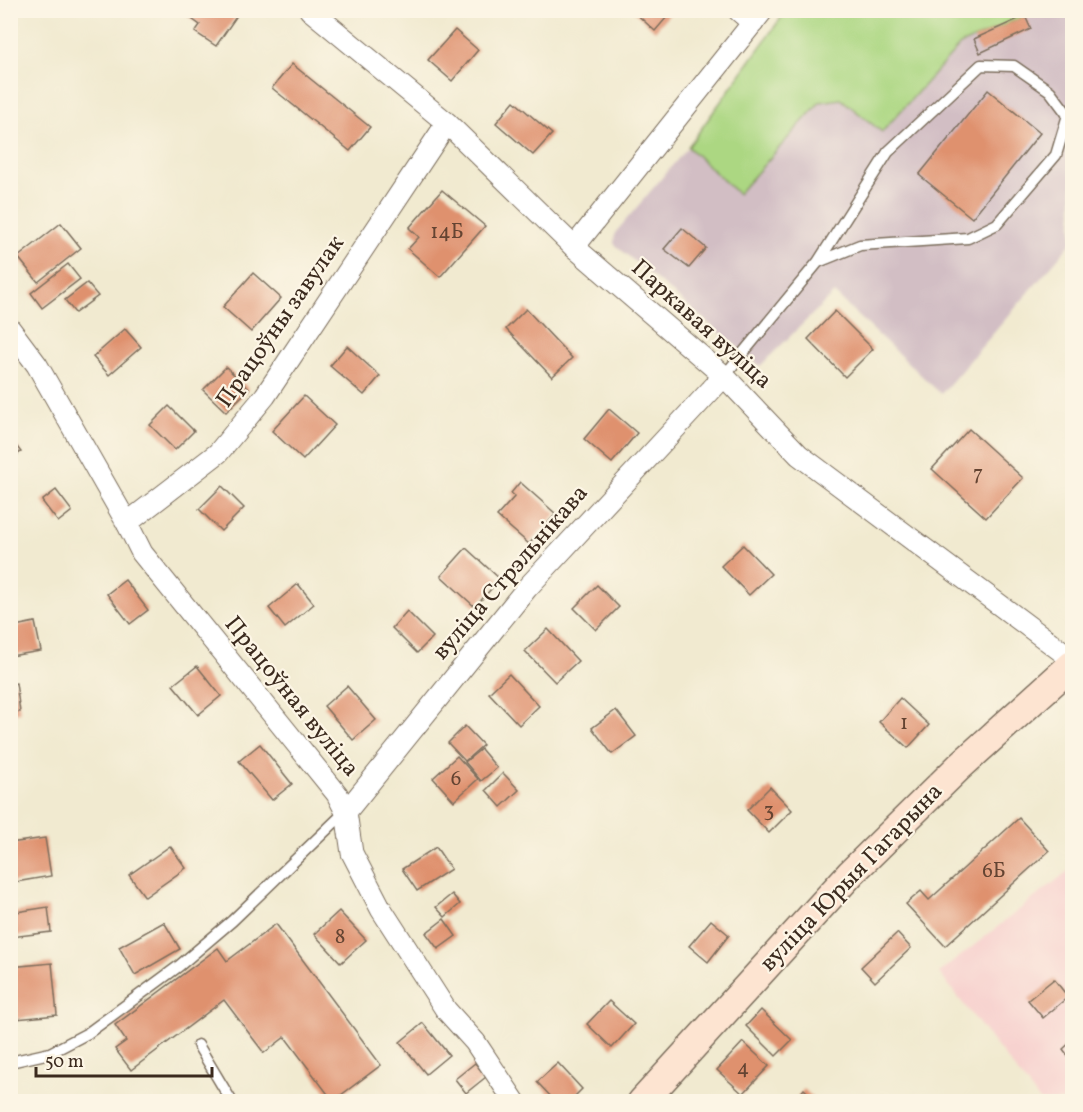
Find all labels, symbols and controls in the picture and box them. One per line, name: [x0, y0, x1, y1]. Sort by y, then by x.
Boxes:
house number: 14Б: [430, 218, 464, 247]
street label: Працоўны завулак: [209, 229, 354, 415]
street label: Паркавая вуліца: [623, 252, 779, 398]
house number: 7: [973, 460, 983, 489]
street label: вуліца Стрэльнікава: [425, 478, 597, 668]
street label: Працоўная вуліца: [215, 609, 367, 785]
house number: 1: [900, 709, 908, 738]
house number: 6: [451, 765, 461, 794]
street label: вуліца Юрыя Гагарына: [753, 776, 951, 980]
house number: 3: [764, 796, 774, 825]
house number: 6Б: [982, 857, 1006, 886]
house number: 8: [335, 923, 345, 952]
scale bar: [36, 1040, 212, 1078]
text: 50 m: [45, 1050, 84, 1075]
house number: 4: [737, 1054, 749, 1083]

